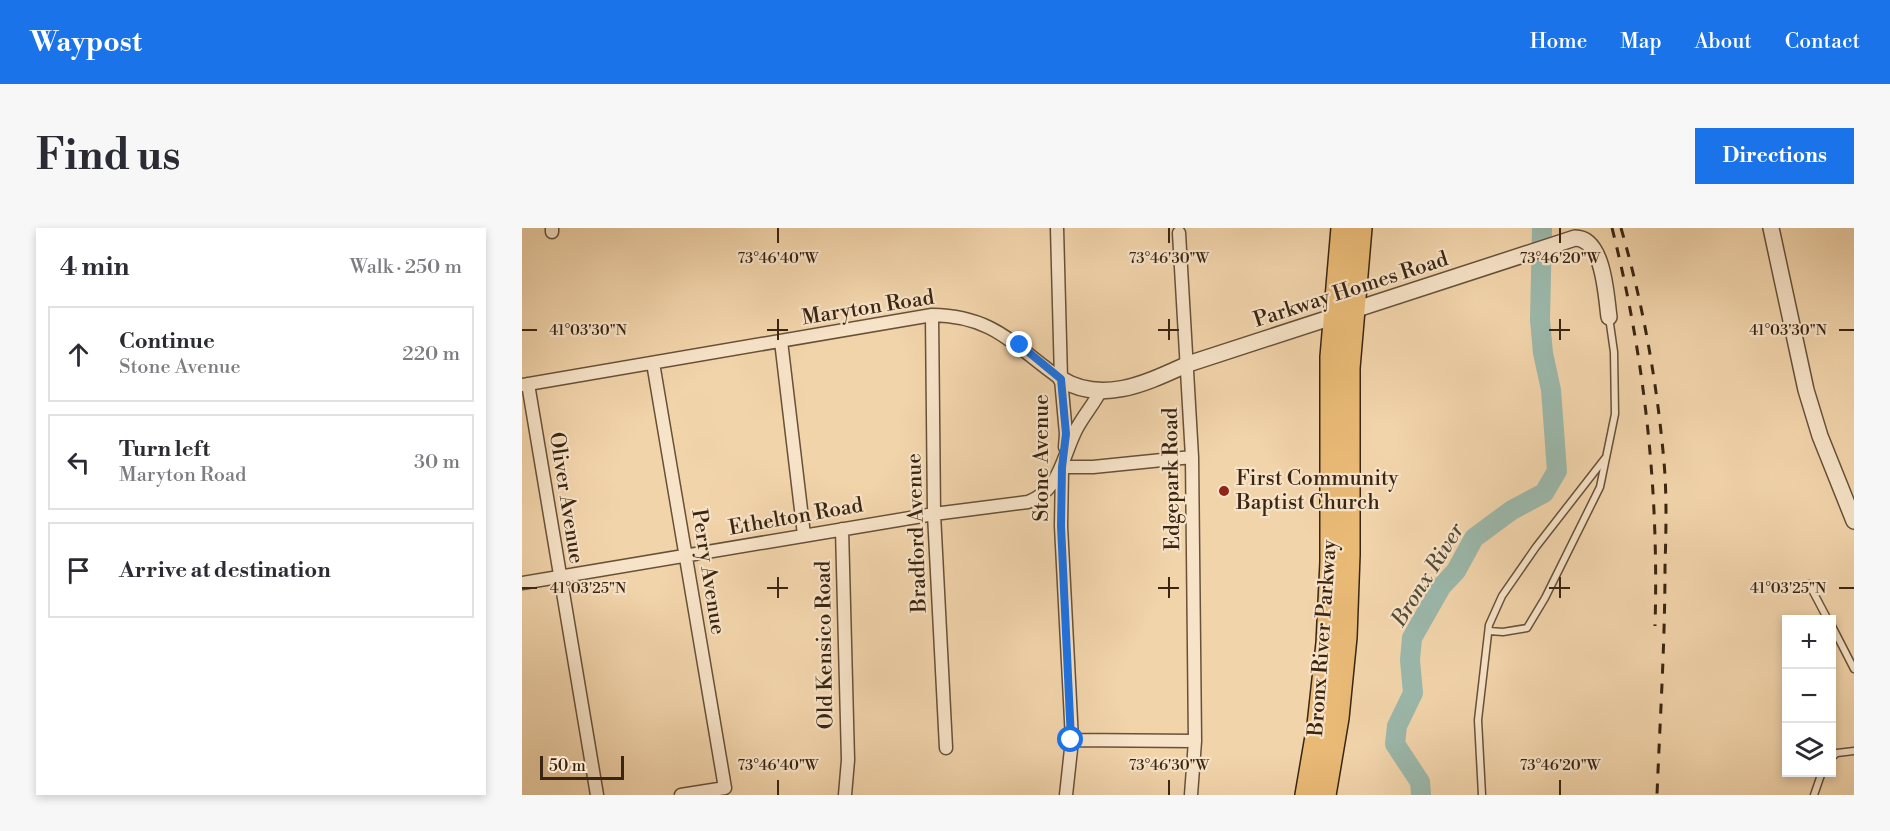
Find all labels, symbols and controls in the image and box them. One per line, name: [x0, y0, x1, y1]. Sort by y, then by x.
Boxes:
text: Waypost: [30, 25, 142, 60]
text: Home: [1530, 29, 1587, 55]
text: Map: [1620, 29, 1662, 55]
text: About: [1695, 29, 1752, 55]
text: Contact: [1785, 29, 1860, 55]
button: Directions: [1695, 128, 1854, 184]
text: Find us: [36, 130, 180, 183]
street label: Parkway Homes Road: [1250, 246, 1452, 334]
text: 73°46'40"W: [738, 249, 819, 268]
text: 73°46'30"W: [1129, 249, 1210, 268]
text: 73°46'20"W: [1520, 249, 1601, 268]
text: 4 min: [60, 251, 130, 283]
text: Walk · 250 m: [350, 255, 462, 280]
street label: Maryton Road: [800, 285, 936, 331]
text: 41°03'30"N: [549, 321, 627, 340]
text: 41°03'30"N: [1749, 321, 1827, 340]
text: Continue: [119, 328, 215, 355]
route end: [1006, 331, 1032, 357]
icon: ahead: [62, 338, 95, 371]
text: 220 m: [402, 342, 460, 367]
text: Stone Avenue: [119, 355, 241, 380]
street label: Stone Avenue: [1029, 394, 1055, 522]
street label: Edgepark Road: [1158, 407, 1186, 551]
street label: Oliver Avenue: [543, 430, 589, 566]
text: Turn left: [119, 436, 210, 463]
icon: left: [62, 446, 95, 479]
text: 30 m: [414, 450, 460, 475]
street label: Bradford Avenue: [901, 453, 933, 614]
text: Maryton Road: [119, 463, 246, 488]
place label: First Community Baptist Church: [1235, 466, 1399, 516]
marker: First Community Baptist Church: [1217, 484, 1231, 498]
street label: Ethelton Road: [727, 492, 865, 542]
street label: Perry Avenue: [685, 507, 731, 637]
water label: Bronx River: [1385, 518, 1471, 633]
street label: Bronx River Parkway: [1303, 538, 1343, 738]
icon: arrive: [62, 554, 95, 587]
text: Arrive at destination: [119, 557, 331, 584]
street label: Old Kensico Road: [811, 560, 839, 730]
text: 41°03'25"N: [550, 579, 626, 598]
text: 41°03'25"N: [1750, 579, 1826, 598]
map controls: [1782, 615, 1836, 777]
button: +: [1782, 615, 1836, 669]
button: −: [1782, 669, 1836, 723]
button: layers: [1782, 723, 1836, 777]
route start: [1057, 726, 1083, 752]
scale bar: [540, 753, 624, 780]
text: 50 m: [549, 756, 586, 776]
text: 73°46'40"W: [738, 756, 819, 775]
text: 73°46'30"W: [1129, 756, 1210, 775]
text: 73°46'20"W: [1520, 756, 1601, 775]

